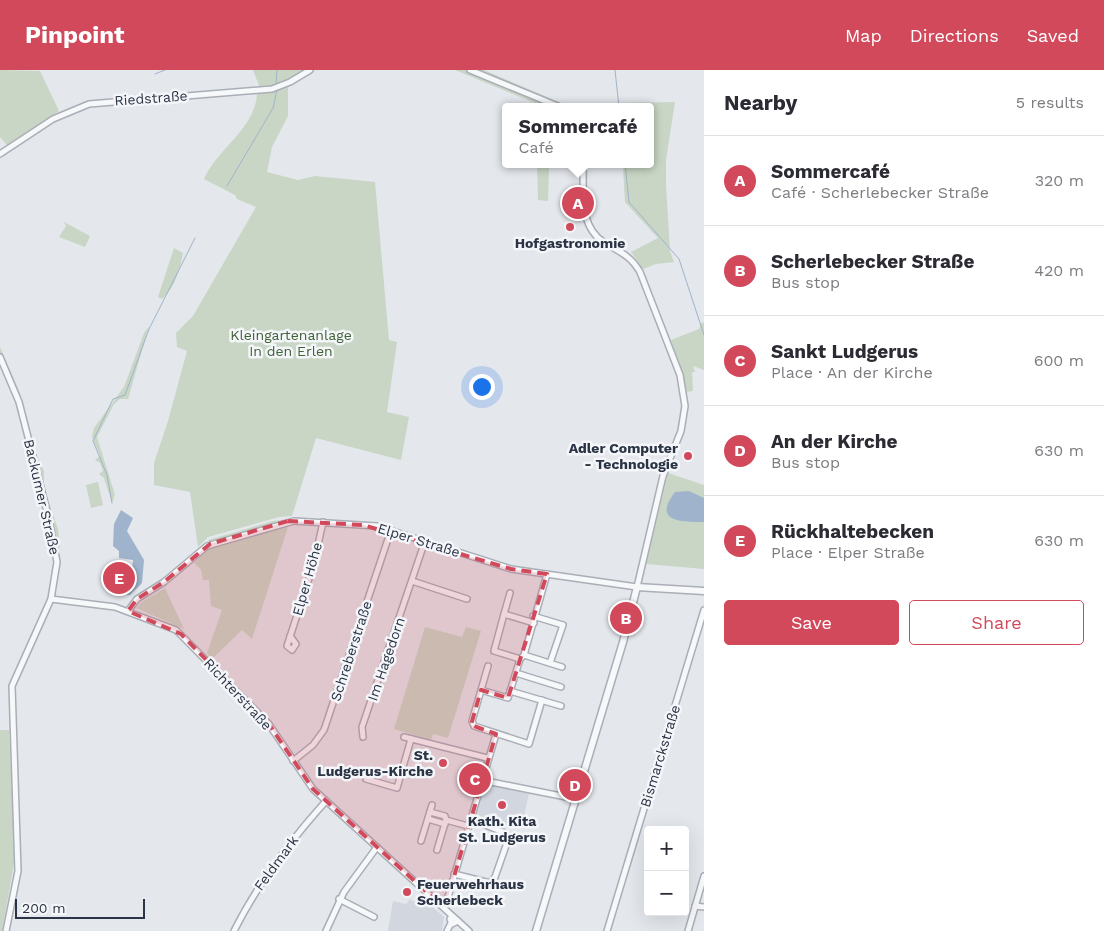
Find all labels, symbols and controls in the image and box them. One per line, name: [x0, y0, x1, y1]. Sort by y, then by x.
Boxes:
text: Pinpoint: [25, 21, 125, 49]
text: Map: [845, 25, 882, 46]
text: Directions: [910, 25, 999, 46]
text: Saved: [1027, 25, 1079, 46]
street label: Riedstraße: [114, 87, 188, 109]
text: Nearby: [724, 90, 797, 115]
text: 5 results: [1016, 93, 1084, 112]
popup: [502, 103, 654, 168]
text: Sommercafé: [519, 115, 637, 138]
text: Café: [519, 138, 554, 157]
text: Sommercafé: [771, 160, 890, 183]
text: A: [735, 171, 745, 190]
text: 320 m: [1035, 171, 1084, 190]
text: Café · Scherlebecker Straße: [771, 183, 989, 202]
pin: A: [562, 184, 594, 222]
marker: Hofgastronomie: [564, 221, 576, 233]
place label: Hofgastronomie: [515, 235, 625, 251]
text: Scherlebecker Straße: [771, 250, 974, 273]
text: B: [735, 261, 745, 280]
text: 420 m: [1034, 261, 1084, 280]
text: Bus stop: [771, 273, 840, 292]
park label: Kleingartenanlage In den Erlen: [230, 327, 352, 359]
text: Sankt Ludgerus: [771, 340, 918, 363]
text: C: [735, 351, 745, 370]
text: 600 m: [1034, 351, 1084, 370]
text: Place · An der Kirche: [771, 363, 933, 382]
your location: [469, 374, 495, 400]
text: An der Kirche: [771, 430, 898, 453]
street label: Backumer Straße: [21, 438, 63, 556]
place label: Adler Computer - Technologie: [569, 440, 678, 472]
text: D: [734, 441, 746, 460]
text: 630 m: [1034, 441, 1084, 460]
marker: Adler Computer - Technologie: [682, 450, 694, 462]
text: Bus stop: [771, 453, 840, 472]
street label: Elper Straße: [376, 520, 462, 560]
text: Rückhaltebecken: [771, 520, 934, 543]
text: E: [735, 531, 745, 550]
text: 630 m: [1034, 531, 1084, 550]
street label: Elper Höhe: [289, 540, 325, 618]
text: Place · Elper Straße: [771, 543, 925, 562]
pin: E: [103, 559, 135, 597]
street label: Schreberstraße: [327, 599, 375, 703]
pin: B: [610, 599, 642, 637]
button: Save: [724, 600, 899, 645]
button: Share: [909, 600, 1084, 645]
street label: Im Hagedorn: [364, 615, 408, 703]
street label: Richterstraße: [201, 655, 275, 733]
street label: Bismarckstraße: [637, 703, 683, 809]
place label: St. Ludgerus-Kirche: [317, 747, 433, 779]
marker: St. Ludgerus-Kirche: [437, 757, 449, 769]
pin: C: [459, 760, 491, 798]
pin: D: [559, 766, 591, 804]
marker: Kath. Kita St. Ludgerus: [496, 799, 508, 811]
place label: Kath. Kita St. Ludgerus: [458, 813, 546, 845]
map controls: [644, 826, 689, 916]
button: +: [644, 826, 689, 871]
street label: Feldmark: [251, 832, 301, 894]
button: −: [644, 871, 689, 916]
place label: Feuerwehrhaus Scherlebeck: [417, 876, 524, 908]
marker: Feuerwehrhaus Scherlebeck: [401, 886, 413, 898]
scale bar: [15, 896, 145, 919]
text: 200 m: [22, 900, 66, 916]

